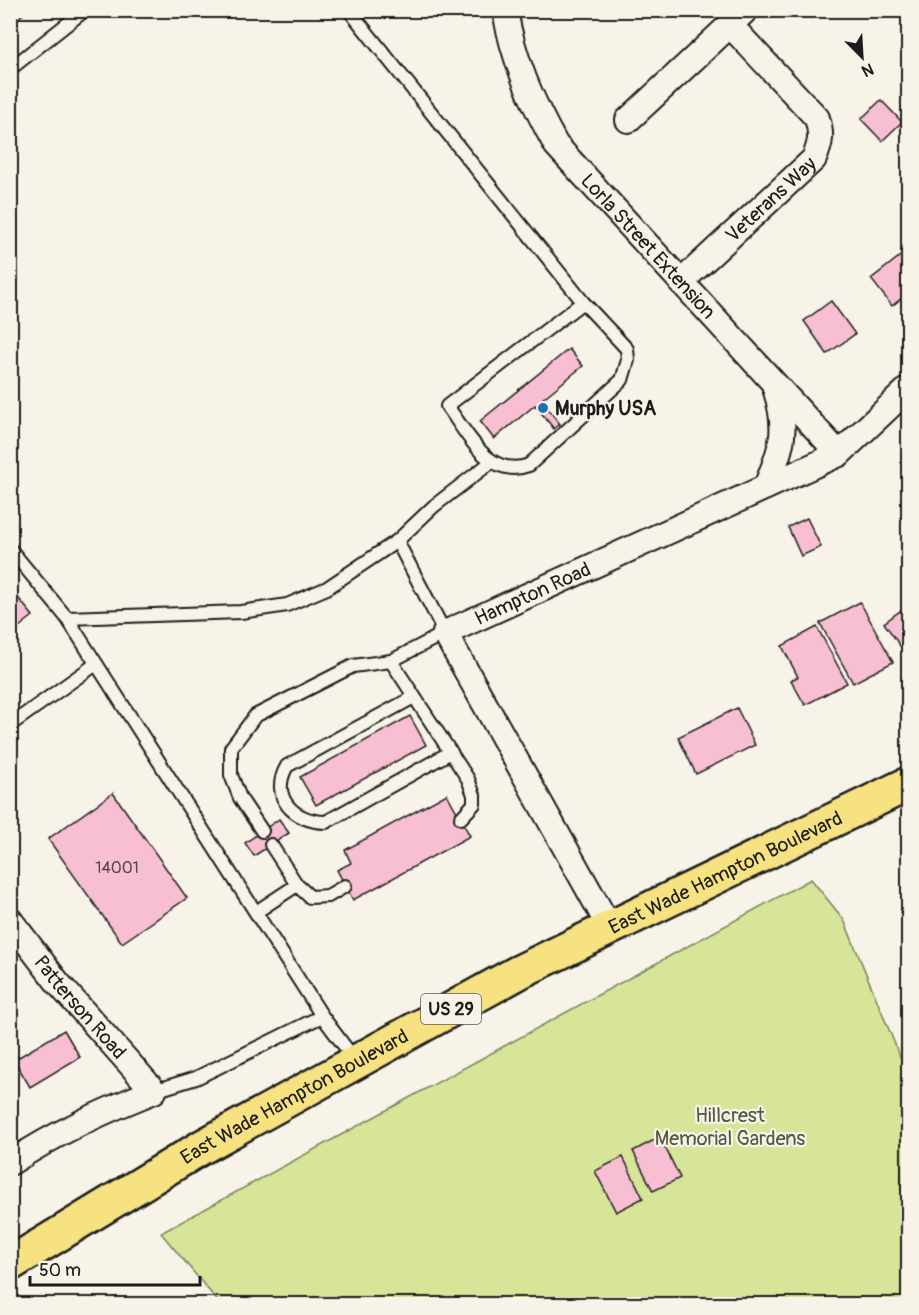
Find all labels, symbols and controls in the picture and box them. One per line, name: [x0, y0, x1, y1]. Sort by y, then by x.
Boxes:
north arrow: [832, 27, 892, 87]
text: N: [859, 58, 877, 81]
street label: Veterans Way: [720, 151, 822, 247]
street label: Lorla Street Extension: [576, 168, 721, 324]
place label: Murphy USA: [555, 396, 656, 421]
marker: Murphy USA: [536, 401, 550, 415]
street label: Hampton Road: [470, 556, 594, 631]
street label: East Wade Hampton Boulevard: [604, 805, 846, 939]
house number: 14001: [95, 858, 139, 878]
street label: Patterson Road: [29, 950, 132, 1064]
road number: US 29: [421, 994, 481, 1024]
street label: East Wade Hampton Boulevard: [176, 1023, 413, 1170]
park label: Hillcrest Memorial Gardens: [655, 1103, 805, 1151]
scale bar: [30, 1249, 200, 1287]
text: 50 m: [39, 1259, 81, 1282]

